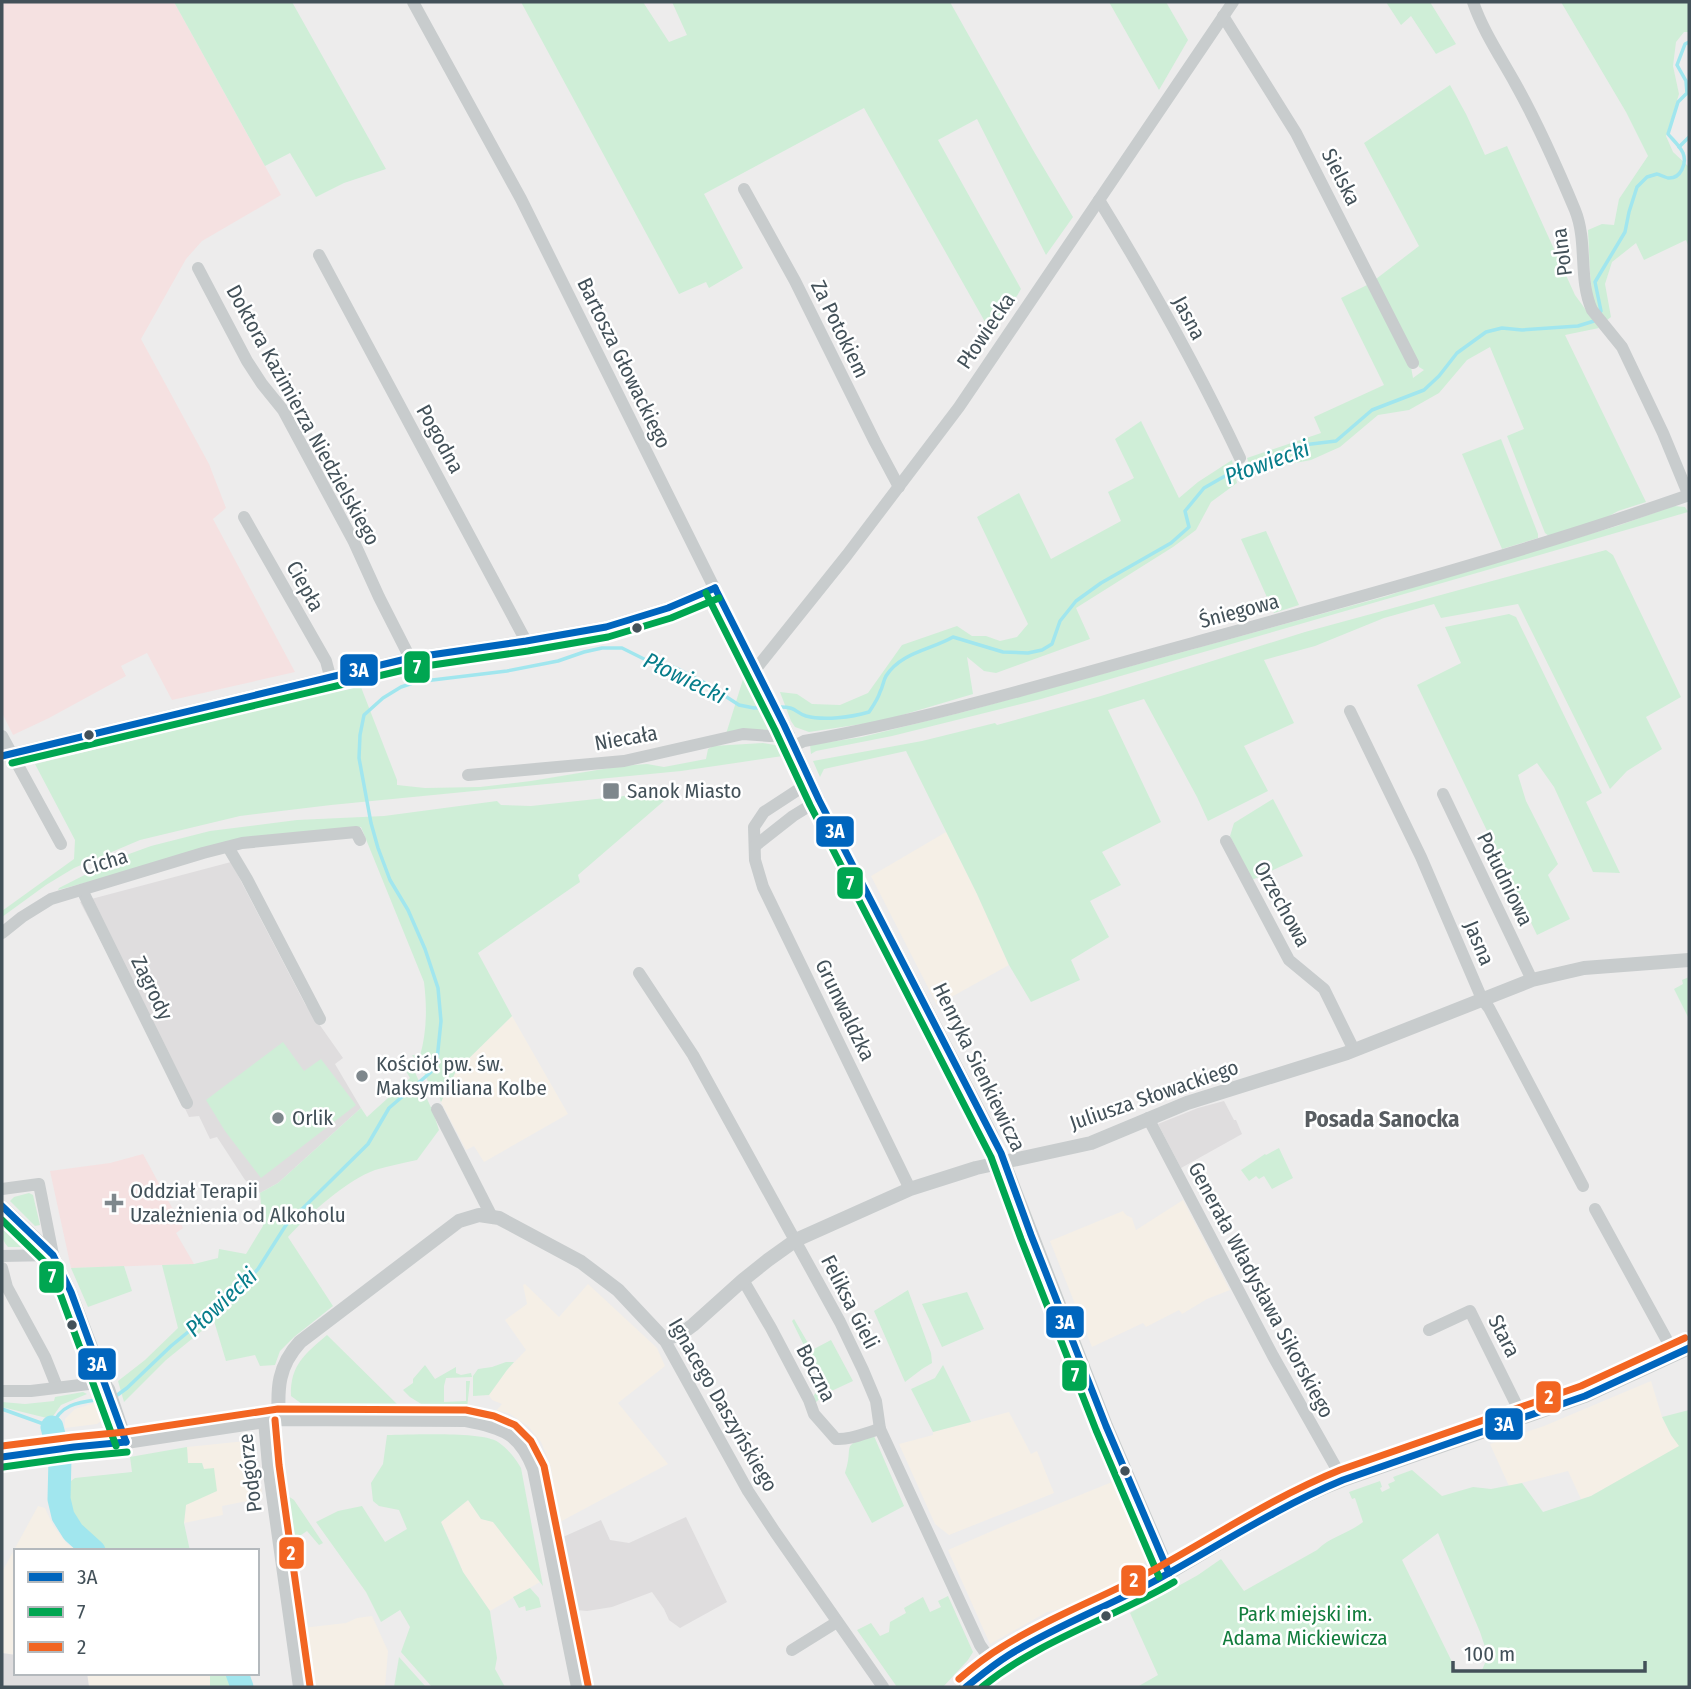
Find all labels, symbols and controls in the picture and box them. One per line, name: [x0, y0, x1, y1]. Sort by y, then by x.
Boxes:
street label: Sielska: [1316, 144, 1366, 210]
street label: Polna: [1546, 226, 1578, 278]
street label: Bartosza Głowackiego: [571, 273, 677, 453]
street label: Za Potokiem: [805, 276, 875, 382]
street label: Doktora Kazimierza Niedzielskiego: [220, 280, 386, 550]
street label: Płowiecka: [951, 288, 1021, 374]
street label: Jasna: [1167, 291, 1211, 345]
street label: Pogodna: [411, 400, 469, 478]
water label: Płowiecki: [1221, 434, 1314, 490]
street label: Ciepła: [281, 556, 329, 616]
street label: Śniegowa: [1196, 588, 1282, 634]
unlabelled marker: [630, 621, 644, 635]
water label: Płowiecki: [639, 646, 731, 710]
line badge: 7: [403, 650, 431, 684]
line badge: 3A: [339, 653, 379, 687]
text: 7: [413, 656, 421, 679]
text: 3A: [348, 659, 369, 682]
street label: Niecała: [592, 720, 660, 756]
unlabelled marker: [82, 728, 96, 742]
place label: Sanok Miasto: [627, 778, 741, 804]
marker: Sanok Miasto: [601, 781, 621, 801]
line badge: 3A: [815, 815, 855, 848]
text: 3A: [824, 820, 845, 843]
street label: Południowa: [1471, 828, 1539, 930]
street label: Cicha: [79, 843, 131, 881]
street label: Orzechowa: [1248, 857, 1316, 951]
line badge: 7: [836, 866, 864, 900]
text: 7: [846, 872, 854, 895]
street label: Jasna: [1458, 917, 1500, 969]
street label: Zagrody: [125, 952, 179, 1025]
street label: Grunwaldzka: [809, 955, 881, 1065]
street label: Henryka Sienkiewicza: [927, 978, 1031, 1156]
place label: Kościół pw. św. Maksymiliana Kolbe: [376, 1051, 547, 1101]
street label: Juliusza Słowackiego: [1066, 1054, 1242, 1136]
marker: Kościół pw. św. Maksymiliana Kolbe: [354, 1068, 370, 1084]
place label: Orlik: [292, 1105, 333, 1131]
district label: Posada Sanocka: [1305, 1105, 1459, 1133]
marker: Orlik: [270, 1110, 286, 1126]
street label: Generała Władysława Sikorskiego: [1182, 1158, 1340, 1422]
place label: Oddział Terapii Uzależnienia od Alkoholu: [130, 1178, 346, 1228]
marker: Oddział Terapii Uzależnienia od Alkoholu: [104, 1193, 124, 1213]
street label: Feliksa Gieli: [815, 1251, 885, 1353]
line badge: 7: [38, 1260, 65, 1294]
water label: Płowiecki: [179, 1261, 263, 1342]
text: 7: [48, 1265, 56, 1288]
line badge: 3A: [1045, 1305, 1085, 1339]
street label: Stara: [1482, 1310, 1526, 1362]
text: 3A: [1054, 1311, 1075, 1334]
street label: Ignacego Daszyńskiego: [663, 1314, 783, 1496]
unlabelled marker: [65, 1318, 79, 1332]
street label: Boczna: [791, 1340, 841, 1406]
line badge: 3A: [77, 1347, 117, 1381]
text: 3A: [86, 1353, 107, 1376]
line badge: 7: [1061, 1359, 1088, 1392]
text: 7: [1071, 1364, 1079, 1387]
line badge: 2: [1535, 1380, 1562, 1414]
text: 2: [1544, 1386, 1554, 1409]
line badge: 3A: [1484, 1407, 1524, 1441]
text: 3A: [1493, 1413, 1514, 1436]
street label: Podgórze: [232, 1432, 268, 1514]
unlabelled marker: [1118, 1464, 1132, 1478]
line badge: 2: [278, 1536, 305, 1570]
text: 2: [286, 1542, 296, 1565]
legend: [14, 1549, 259, 1675]
text: 3A: [77, 1564, 98, 1590]
line badge: 2: [1120, 1564, 1147, 1597]
text: 2: [1129, 1569, 1139, 1592]
text: 7: [77, 1599, 86, 1625]
park label: Park miejski im. Adama Mickiewicza: [1223, 1601, 1388, 1651]
unlabelled marker: [1099, 1609, 1113, 1623]
scale bar: [1453, 1630, 1646, 1674]
text: 2: [77, 1634, 86, 1660]
text: 100 m: [1464, 1641, 1515, 1667]

